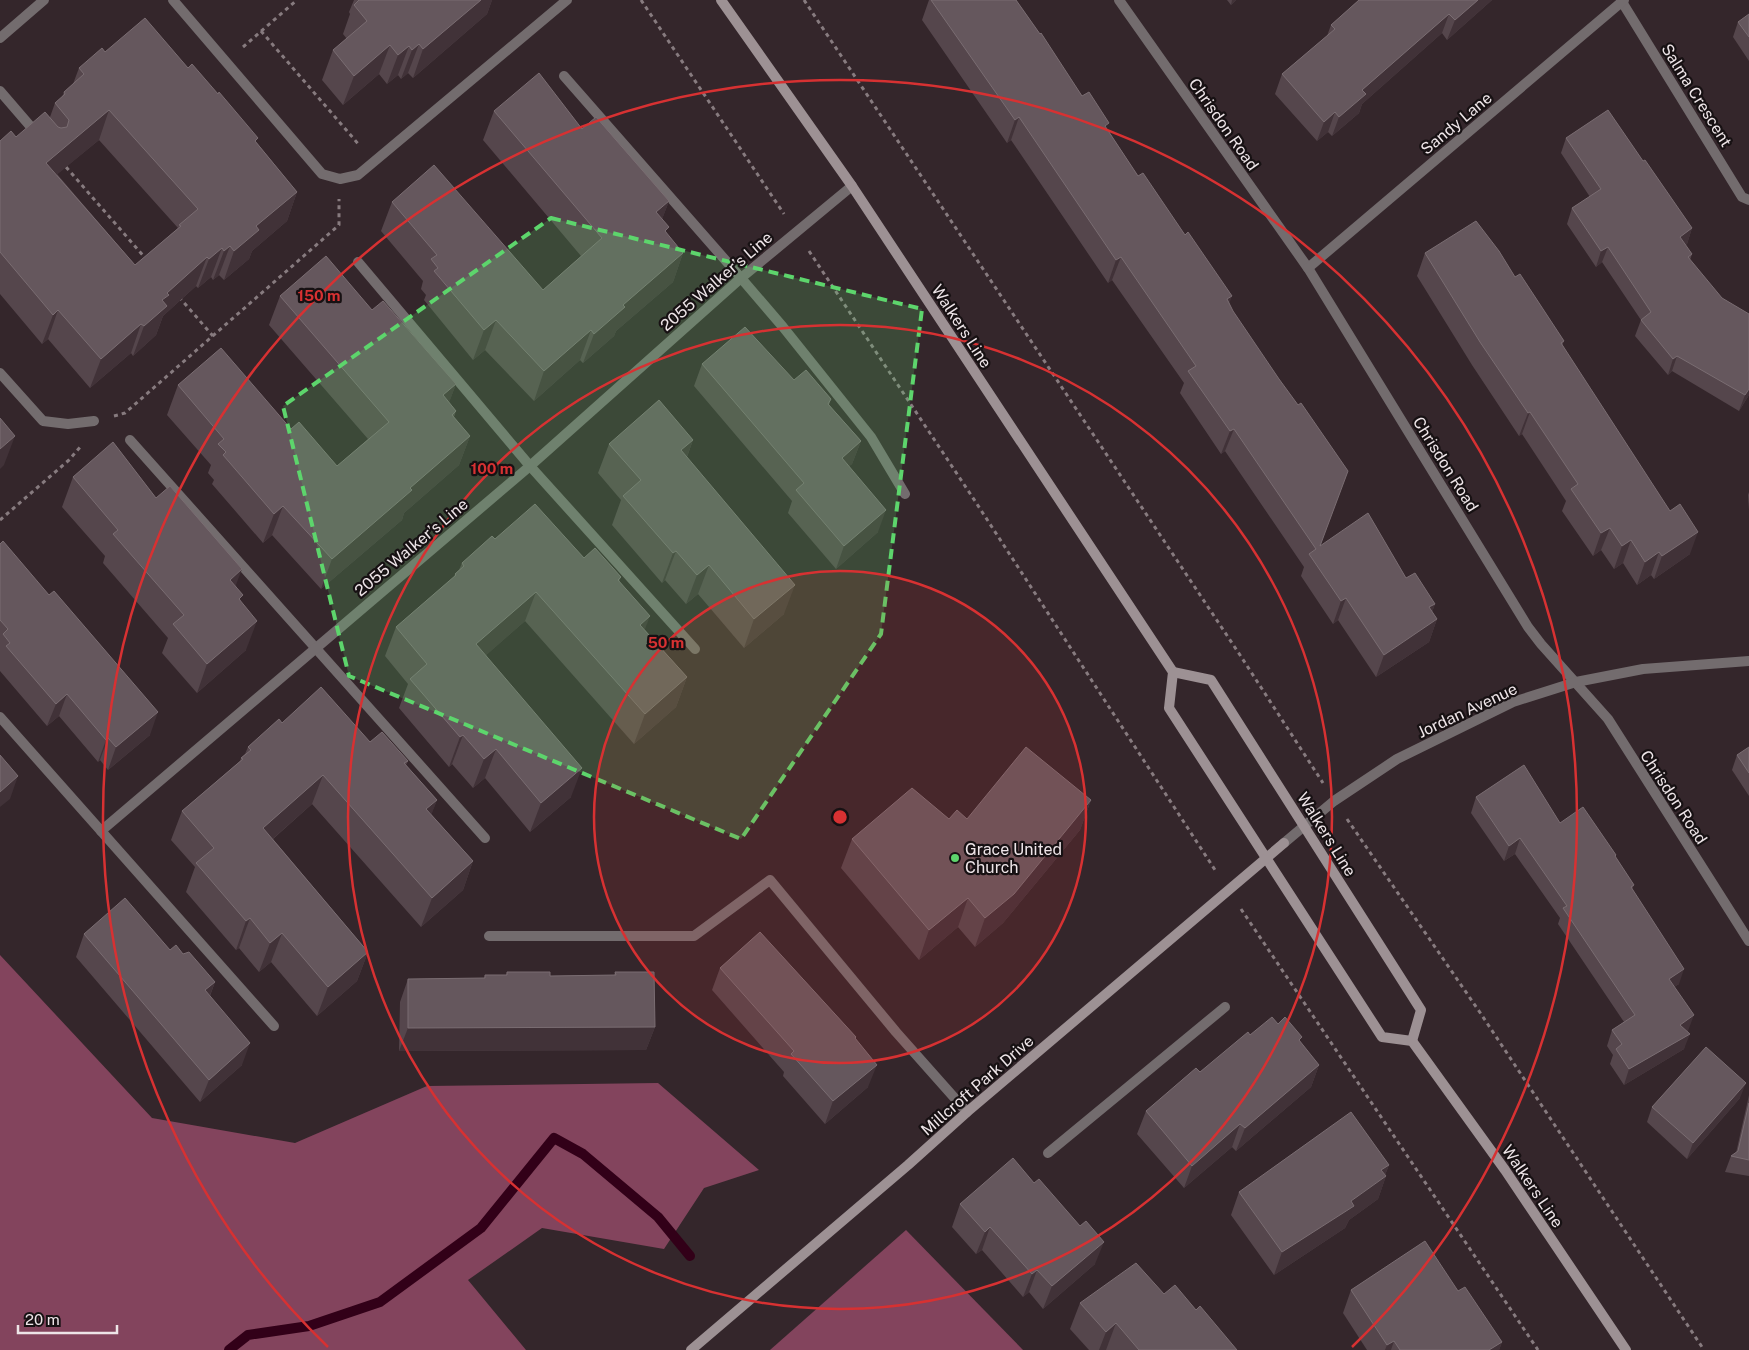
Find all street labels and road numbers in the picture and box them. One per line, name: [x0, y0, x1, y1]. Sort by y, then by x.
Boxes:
street label: Salma Crescent: [1657, 40, 1736, 150]
street label: Chrisdon Road: [1185, 75, 1262, 174]
street label: Sandy Lane: [1417, 88, 1496, 159]
street label: 2055 Walker’s Line: [657, 228, 776, 335]
street label: Walkers Line: [928, 281, 996, 372]
street label: Chrisdon Road: [1409, 413, 1482, 515]
street label: 2055 Walker’s Line: [351, 494, 472, 600]
street label: Jordan Avenue: [1414, 679, 1520, 742]
street label: Chrisdon Road: [1636, 747, 1711, 848]
street label: Walkers Line: [1293, 789, 1360, 880]
street label: Millcroft Park Drive: [917, 1031, 1038, 1139]
street label: Walkers Line: [1498, 1141, 1567, 1231]

